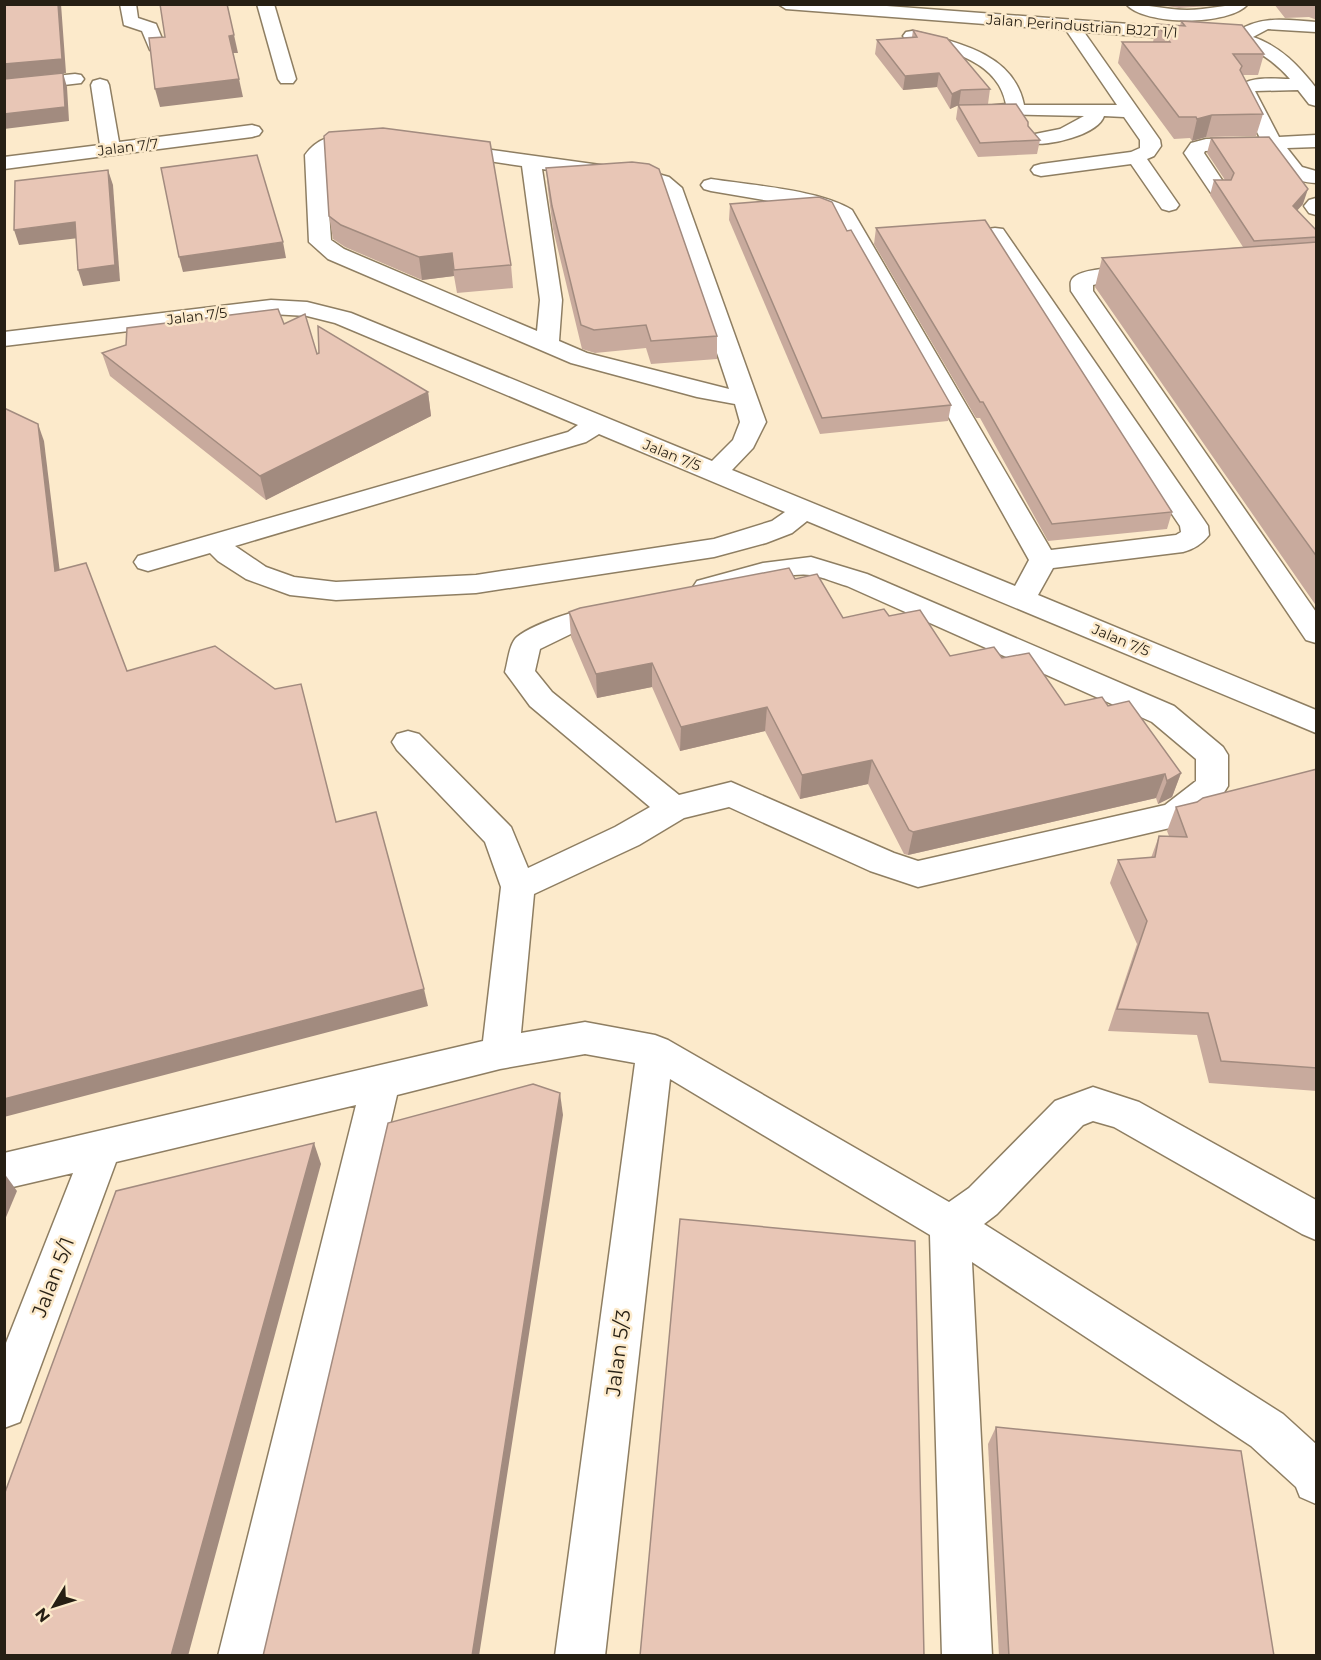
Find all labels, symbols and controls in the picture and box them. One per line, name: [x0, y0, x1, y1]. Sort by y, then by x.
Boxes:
street label: Jalan Perindustrian BJ2T 1/1: [985, 10, 1178, 42]
street label: Jalan 7/7: [96, 134, 159, 160]
street label: Jalan 7/5: [165, 303, 228, 329]
street label: Jalan 7/5: [640, 435, 704, 475]
street label: Jalan 7/5: [1089, 619, 1153, 660]
street label: Jalan 5/1: [26, 1234, 79, 1321]
street label: Jalan 5/3: [601, 1308, 635, 1399]
north arrow: [24, 1576, 84, 1636]
text: N: [31, 1604, 54, 1626]

